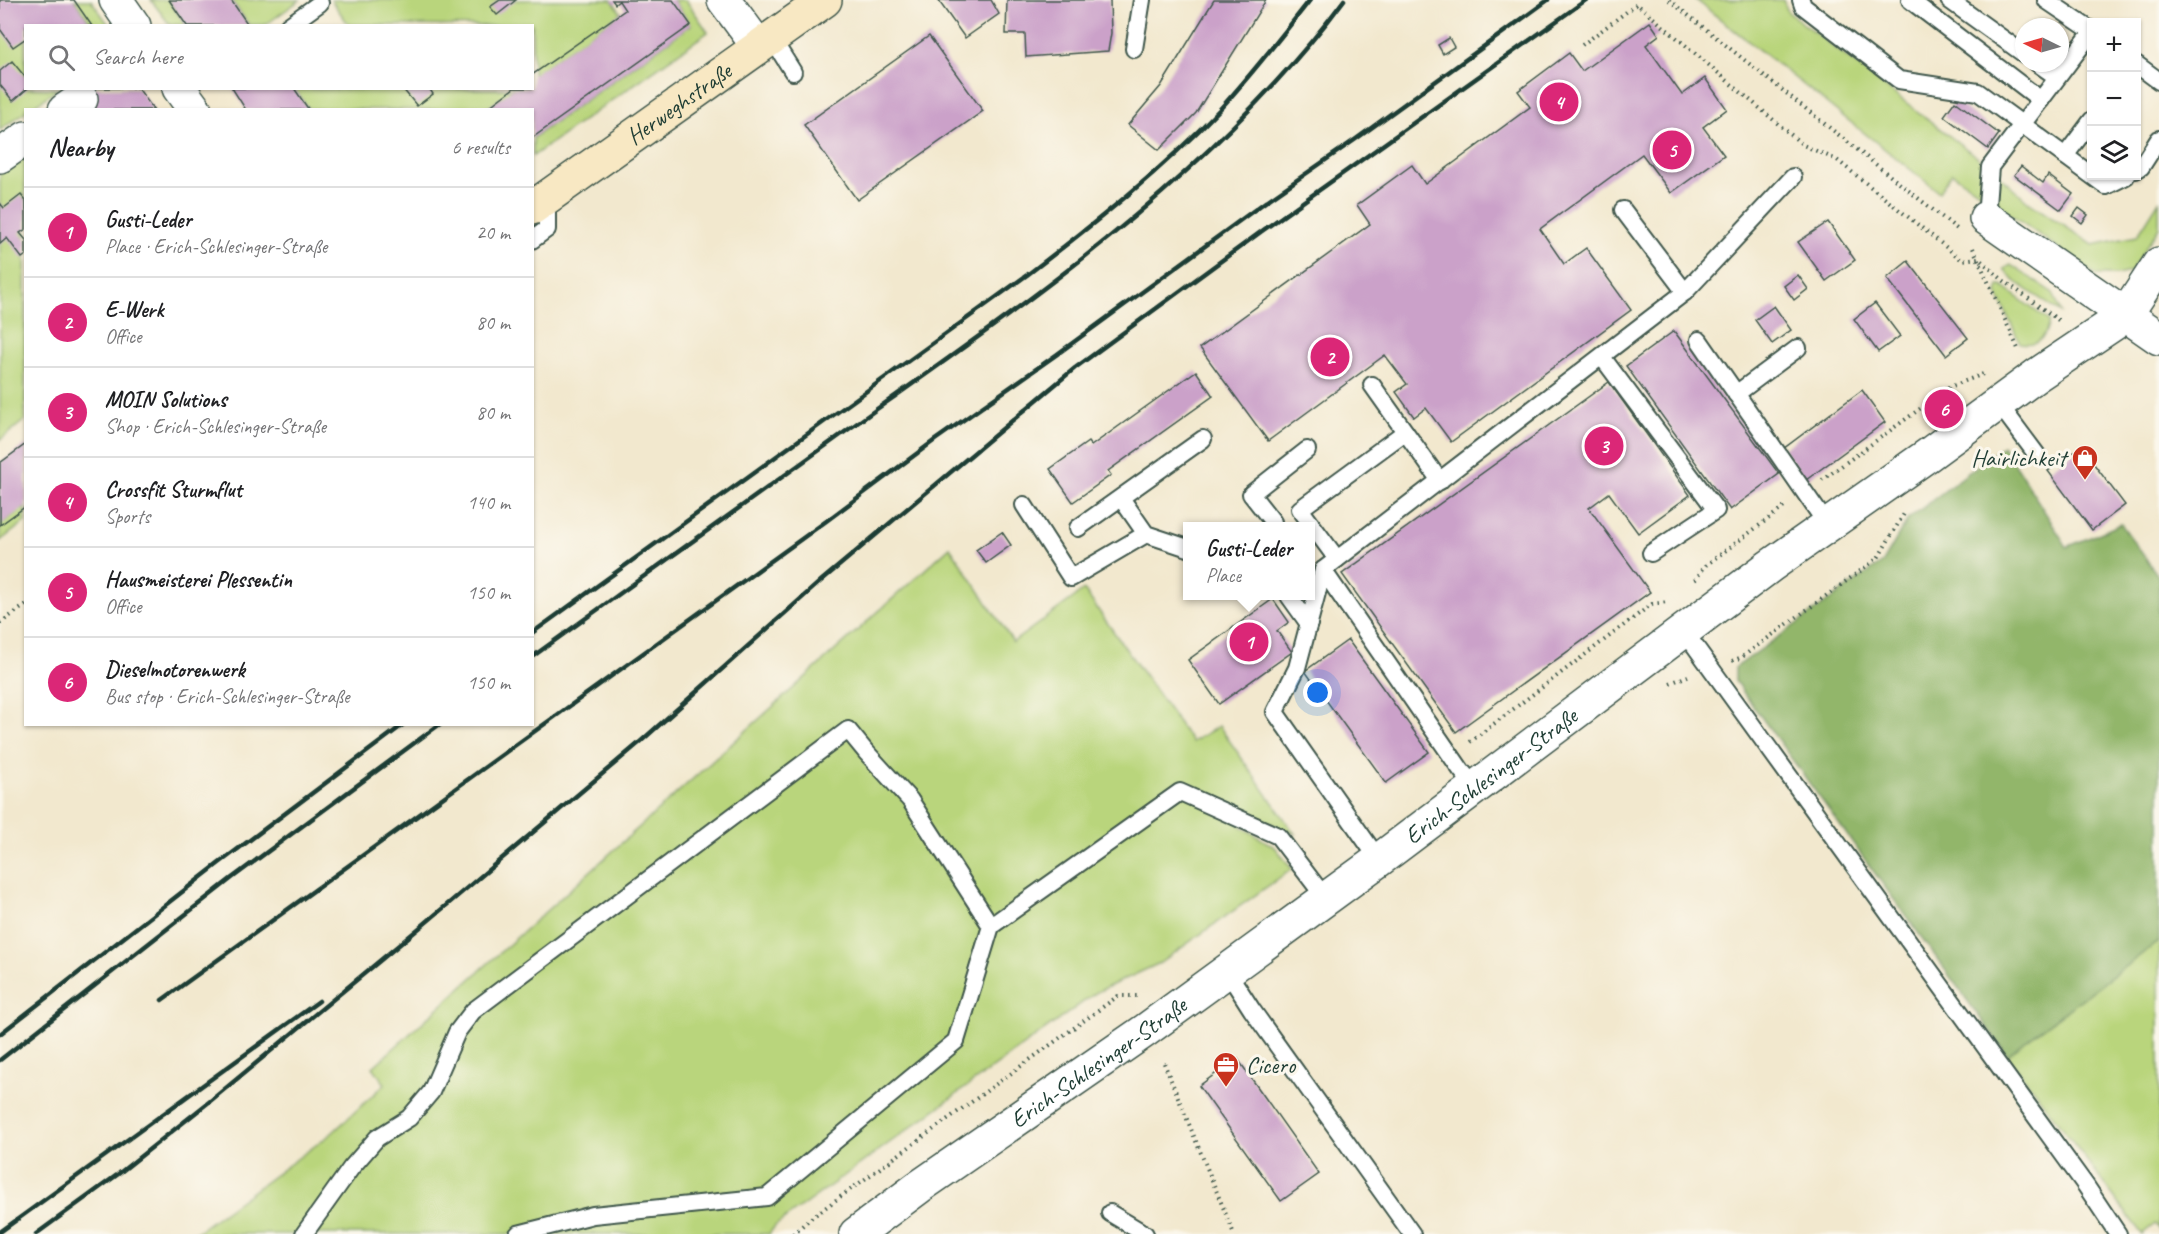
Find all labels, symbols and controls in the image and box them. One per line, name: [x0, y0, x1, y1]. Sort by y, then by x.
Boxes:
north arrow: [2015, 18, 2069, 72]
map controls: [2087, 18, 2141, 180]
button: +: [2087, 18, 2141, 72]
search box: [24, 24, 534, 90]
icon: search: [45, 41, 78, 74]
text: Search here: [93, 43, 183, 71]
street label: Herweghstraße: [620, 55, 739, 151]
button: −: [2087, 72, 2141, 126]
pin: 4: [1540, 80, 1578, 124]
button: layers: [2087, 126, 2141, 180]
pin: 5: [1652, 128, 1692, 172]
text: Nearby: [48, 131, 113, 164]
text: 6 results: [451, 135, 510, 160]
text: Gusti-Leder: [105, 206, 191, 234]
text: 1: [63, 220, 72, 245]
text: 20 m: [476, 220, 510, 245]
text: Place · Erich-Schlesinger-Straße: [105, 234, 327, 259]
text: E-Werk: [105, 296, 163, 324]
text: 2: [63, 310, 72, 335]
text: 80 m: [476, 310, 510, 335]
text: Office: [105, 324, 142, 349]
pin: 2: [1310, 334, 1350, 380]
text: MOIN Solutions: [105, 386, 227, 414]
pin: 6: [1924, 386, 1964, 432]
text: 3: [63, 400, 72, 425]
text: 80 m: [476, 400, 510, 425]
text: Shop · Erich-Schlesinger-Straße: [105, 414, 326, 439]
pin: 3: [1584, 424, 1624, 468]
place label: Hairlichkeit: [1971, 443, 2069, 473]
shop icon: Hairlichkeit: [2070, 443, 2100, 481]
text: Crossfit Sturmflut: [105, 476, 242, 504]
text: 4: [63, 490, 72, 515]
text: 140 m: [467, 490, 510, 515]
text: Sports: [105, 504, 150, 529]
popup: [1183, 522, 1315, 600]
text: Gusti-Leder: [1206, 535, 1292, 563]
text: Place: [1206, 563, 1241, 588]
text: Hausmeisterei Plessentin: [105, 566, 292, 594]
text: 5: [63, 580, 72, 605]
text: 150 m: [467, 580, 510, 605]
text: Office: [105, 594, 142, 619]
pin: 1: [1230, 620, 1268, 664]
text: Dieselmotorenwerk: [105, 656, 245, 684]
text: 6: [63, 670, 72, 695]
text: 150 m: [467, 670, 510, 695]
your location: [1303, 678, 1332, 707]
text: Bus stop · Erich-Schlesinger-Straße: [105, 684, 350, 709]
street label: Erich-Schlesinger-Straße: [1399, 700, 1585, 851]
street label: Erich-Schlesinger-Straße: [1004, 989, 1194, 1134]
office icon: Cicero: [1211, 1050, 1241, 1088]
place label: Cicero: [1246, 1050, 1297, 1080]

